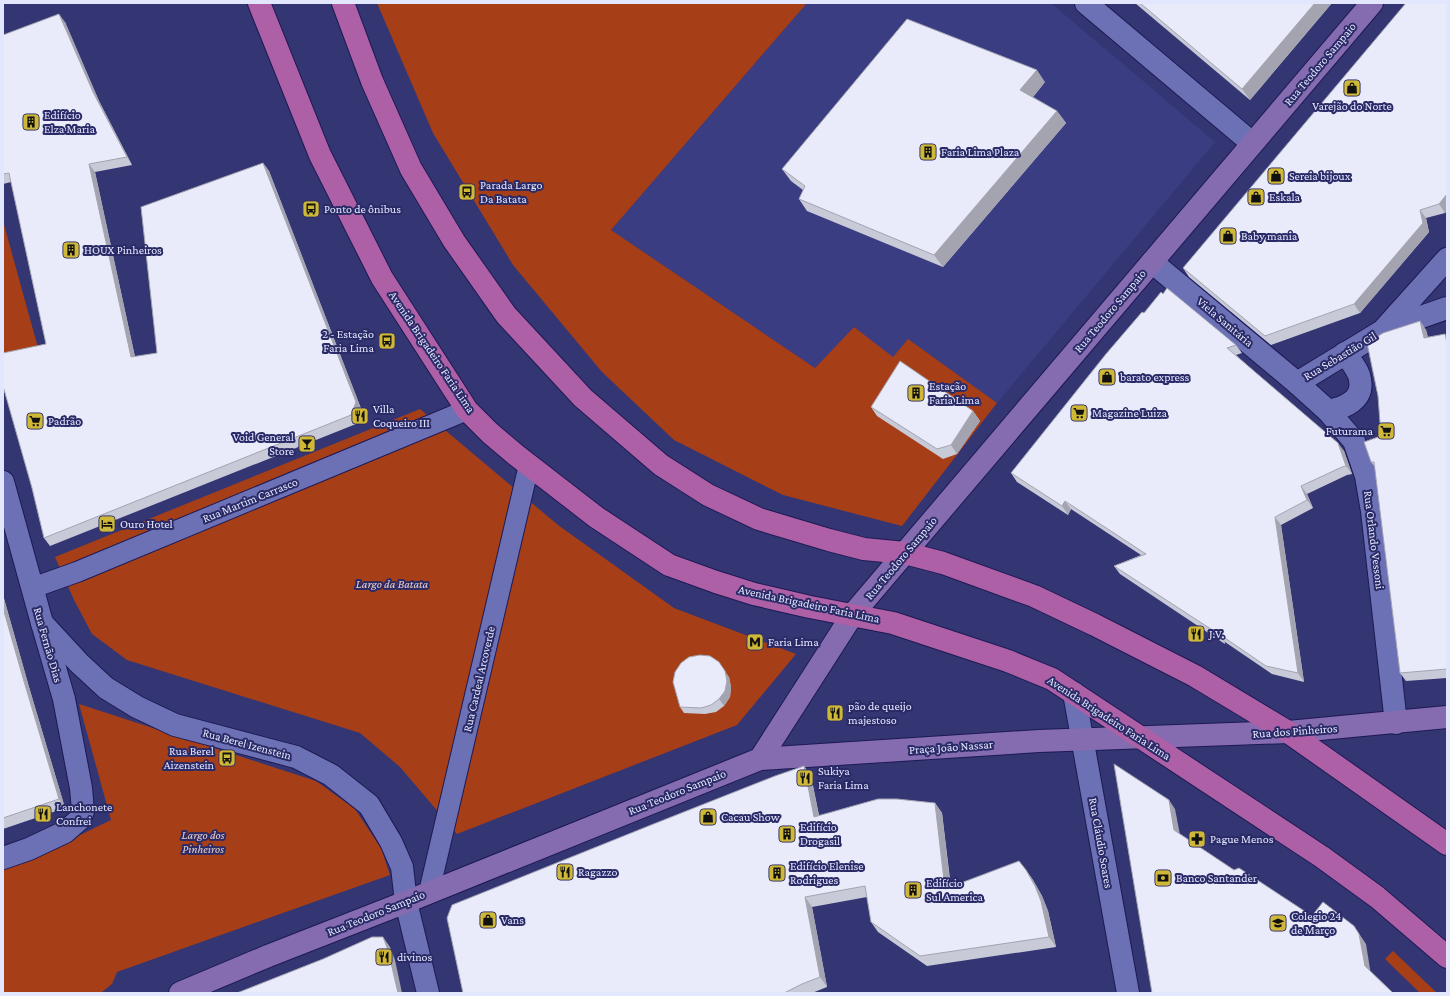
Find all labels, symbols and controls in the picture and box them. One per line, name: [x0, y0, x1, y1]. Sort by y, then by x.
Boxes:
street label: Rua Teodoro Sampaio: [1281, 20, 1359, 108]
shop icon: Varejão do Norte: [1342, 78, 1362, 98]
place label: Varejão do Norte: [1312, 99, 1392, 113]
place label: Edifício Elza Maria: [44, 108, 95, 136]
building icon: Edifício Elza Maria: [21, 112, 41, 132]
building icon: Faria Lima Plaza: [918, 142, 938, 162]
place label: Faria Lima Plaza: [941, 145, 1020, 159]
shop icon: Sereia bijoux: [1266, 166, 1286, 186]
place label: Sereia bijoux: [1289, 169, 1351, 183]
place label: Parada Largo Da Batata: [480, 178, 542, 206]
bus stop icon: Parada Largo Da Batata: [457, 182, 477, 202]
shop icon: Eskala: [1246, 187, 1266, 207]
place label: Eskala: [1269, 190, 1301, 204]
bus stop icon: Ponto de ônibus: [301, 199, 321, 219]
place label: Ponto de ônibus: [324, 202, 401, 216]
shop icon: Baby mania: [1218, 226, 1238, 246]
place label: Baby mania: [1241, 229, 1298, 243]
building icon: HOUX Pinheiros: [61, 240, 81, 260]
place label: HOUX Pinheiros: [84, 243, 162, 257]
street label: Rua Teodoro Sampaio: [1071, 267, 1149, 355]
street label: Avenida Brigadeiro Faria Lima: [386, 288, 478, 416]
street label: Viela Sanitária: [1194, 294, 1256, 350]
place label: 2 - Estação Faria Lima: [322, 327, 374, 355]
street label: Rua Sebastião Gil: [1301, 329, 1379, 383]
bus stop icon: 2 - Estação Faria Lima: [377, 331, 397, 351]
shop icon: barato express: [1097, 367, 1117, 387]
place label: barato express: [1120, 370, 1189, 384]
place label: Estação Faria Lima: [929, 379, 980, 407]
building icon: Estação Faria Lima: [906, 383, 926, 403]
place label: Villa Coqueiro III: [373, 402, 430, 430]
supermarket icon: Magazine Luiza: [1069, 403, 1089, 423]
restaurant icon: Villa Coqueiro III: [350, 406, 370, 426]
place label: Magazine Luiza: [1092, 406, 1168, 420]
supermarket icon: Padrão: [25, 411, 45, 431]
place label: Padrão: [48, 414, 81, 428]
supermarket icon: Futurama: [1376, 421, 1396, 441]
place label: Futurama: [1326, 424, 1373, 438]
place label: Void General Store: [233, 430, 294, 458]
bar icon: Void General Store: [297, 434, 317, 454]
street label: Rua Martim Carrasco: [200, 474, 300, 525]
street label: Rua Orlando Vessoni: [1361, 490, 1387, 590]
hotel icon: Ouro Hotel: [97, 514, 117, 534]
street label: Rua Teodoro Sampaio: [862, 514, 940, 602]
place label: Ouro Hotel: [120, 517, 173, 531]
park label: Largo da Batata: [356, 577, 429, 591]
street label: Avenida Brigadeiro Faria Lima: [737, 582, 881, 626]
street label: Rua Fernão Dias: [31, 606, 65, 684]
restaurant icon: J.V.: [1186, 624, 1206, 644]
street label: Rua Cardeal Arcoverde: [460, 625, 498, 733]
place label: J.V.: [1208, 627, 1225, 641]
metro station icon: Faria Lima: [745, 632, 765, 652]
place label: Faria Lima: [768, 635, 819, 649]
street label: Avenida Brigadeiro Faria Lima: [1045, 673, 1174, 763]
place label: pão de queijo majestoso: [848, 699, 912, 727]
restaurant icon: pão de queijo majestoso: [825, 703, 845, 723]
street label: Rua dos Pinheiros: [1252, 721, 1338, 741]
street label: Rua Berel Izenstein: [201, 725, 293, 763]
street label: Praça João Nassar: [908, 737, 994, 757]
place label: Rua Berel Aizenstein: [164, 744, 215, 772]
bus stop icon: Rua Berel Aizenstein: [217, 748, 237, 768]
place label: Sukiya Faria Lima: [818, 764, 869, 792]
street label: Rua Teodoro Sampaio: [626, 766, 728, 818]
restaurant icon: Sukiya Faria Lima: [795, 768, 815, 788]
street label: Rua Cláudio Soares: [1086, 797, 1116, 890]
place label: Lanchonete Confrei: [56, 800, 112, 828]
restaurant icon: Lanchonete Confrei: [33, 804, 53, 824]
shop icon: Cacau Show: [698, 807, 718, 827]
place label: Cacau Show: [721, 810, 780, 824]
place label: Edifício Drogasil: [800, 820, 840, 848]
building icon: Edifício Drogasil: [777, 824, 797, 844]
park label: Largo dos Pinheiros: [182, 828, 225, 856]
pharmacy icon: Pague Menos: [1187, 829, 1207, 849]
place label: Pague Menos: [1210, 832, 1274, 846]
place label: Edifício Elenise Rodrigues: [790, 859, 864, 887]
restaurant icon: Ragazzo: [555, 862, 575, 882]
building icon: Edifício Elenise Rodrigues: [767, 863, 787, 883]
place label: Ragazzo: [578, 865, 618, 879]
bank icon: Banco Santander: [1153, 868, 1173, 888]
place label: Banco Santander: [1176, 871, 1258, 885]
place label: Edifício Sul America: [926, 876, 984, 904]
building icon: Edifício Sul America: [903, 880, 923, 900]
street label: Rua Teodoro Sampaio: [325, 887, 427, 939]
place label: Colegio 24 de Março: [1291, 909, 1341, 937]
shop icon: Vans: [478, 910, 498, 930]
place label: Vans: [501, 913, 524, 927]
school or university icon: Colegio 24 de Março: [1268, 913, 1288, 933]
restaurant icon: divinos: [374, 947, 394, 967]
place label: divinos: [397, 950, 433, 964]

